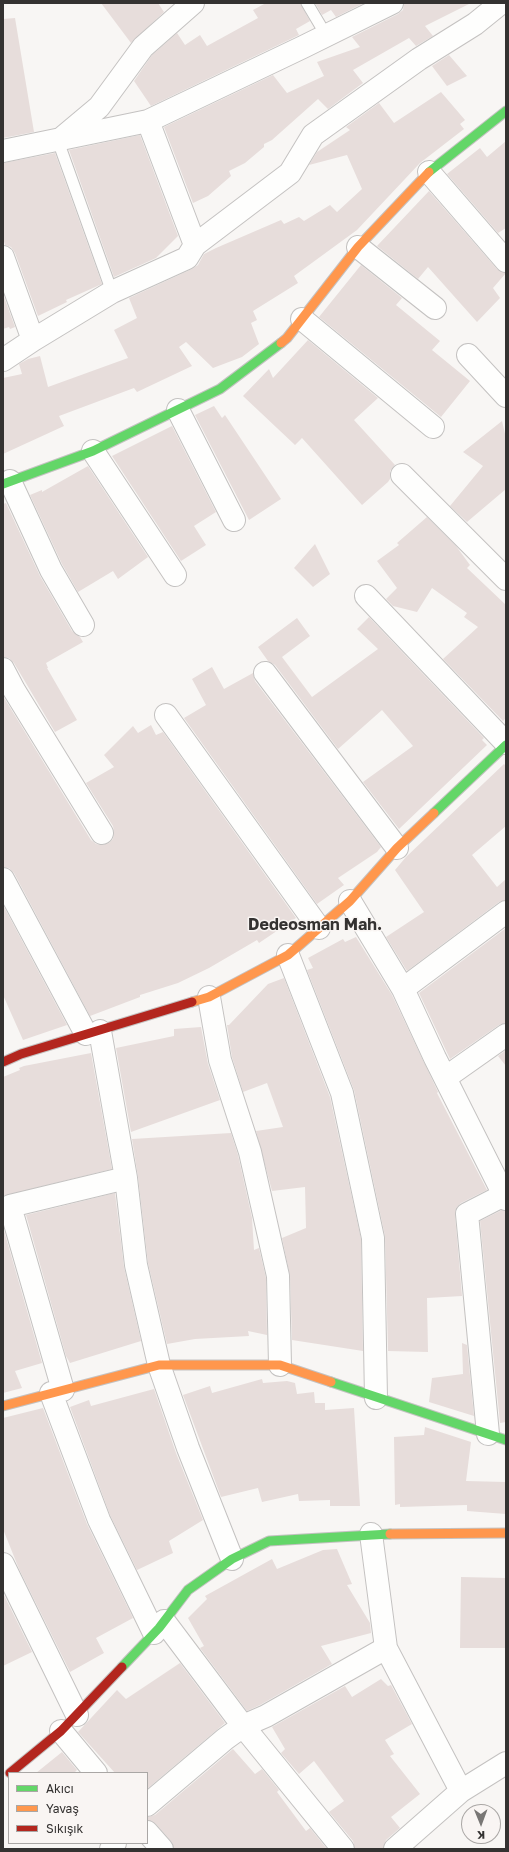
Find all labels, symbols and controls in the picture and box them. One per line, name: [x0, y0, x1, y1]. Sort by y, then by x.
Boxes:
district label: Dedeosman Mah.: [248, 915, 382, 935]
legend: [8, 1772, 148, 1844]
text: Akıcı: [46, 1781, 74, 1796]
text: Yavaş: [46, 1801, 79, 1816]
north arrow: [461, 1804, 501, 1844]
text: Sıkışık: [46, 1821, 83, 1836]
text: K: [477, 1829, 485, 1842]

